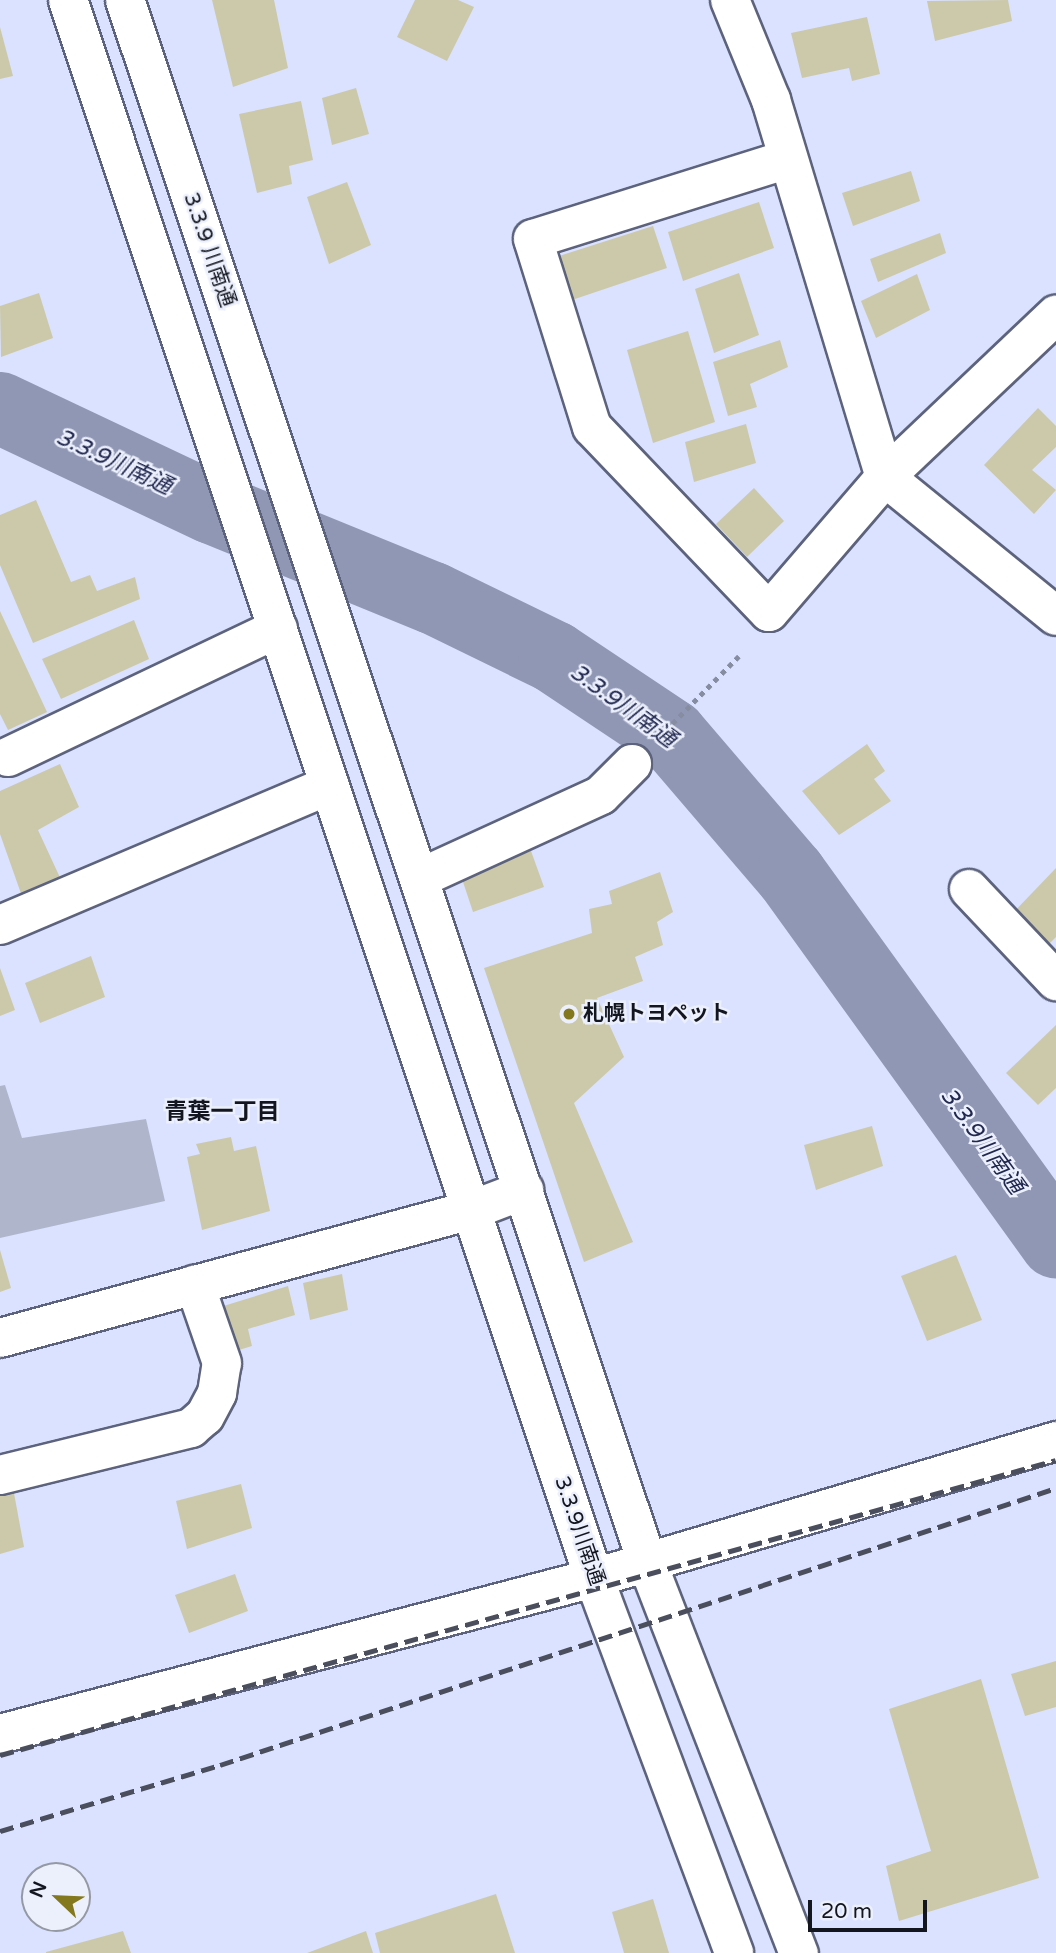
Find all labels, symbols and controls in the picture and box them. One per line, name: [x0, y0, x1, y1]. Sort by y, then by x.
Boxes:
street label: 3.3.9 川南通: [178, 190, 240, 310]
water label: 3.3.9川南通: [52, 423, 176, 501]
water label: 3.3.9川南通: [565, 658, 681, 754]
place label: 札幌トヨペット: [583, 1001, 730, 1027]
marker: 札幌トヨペット: [561, 1006, 577, 1022]
water label: 3.3.9川南通: [934, 1083, 1030, 1199]
district label: 青葉一丁目: [165, 1098, 279, 1126]
street label: 3.3.9川南通: [549, 1473, 609, 1589]
north arrow: [21, 1862, 91, 1932]
text: N: [25, 1878, 52, 1901]
scale bar: [811, 1886, 930, 1930]
text: 20 m: [821, 1899, 872, 1924]

